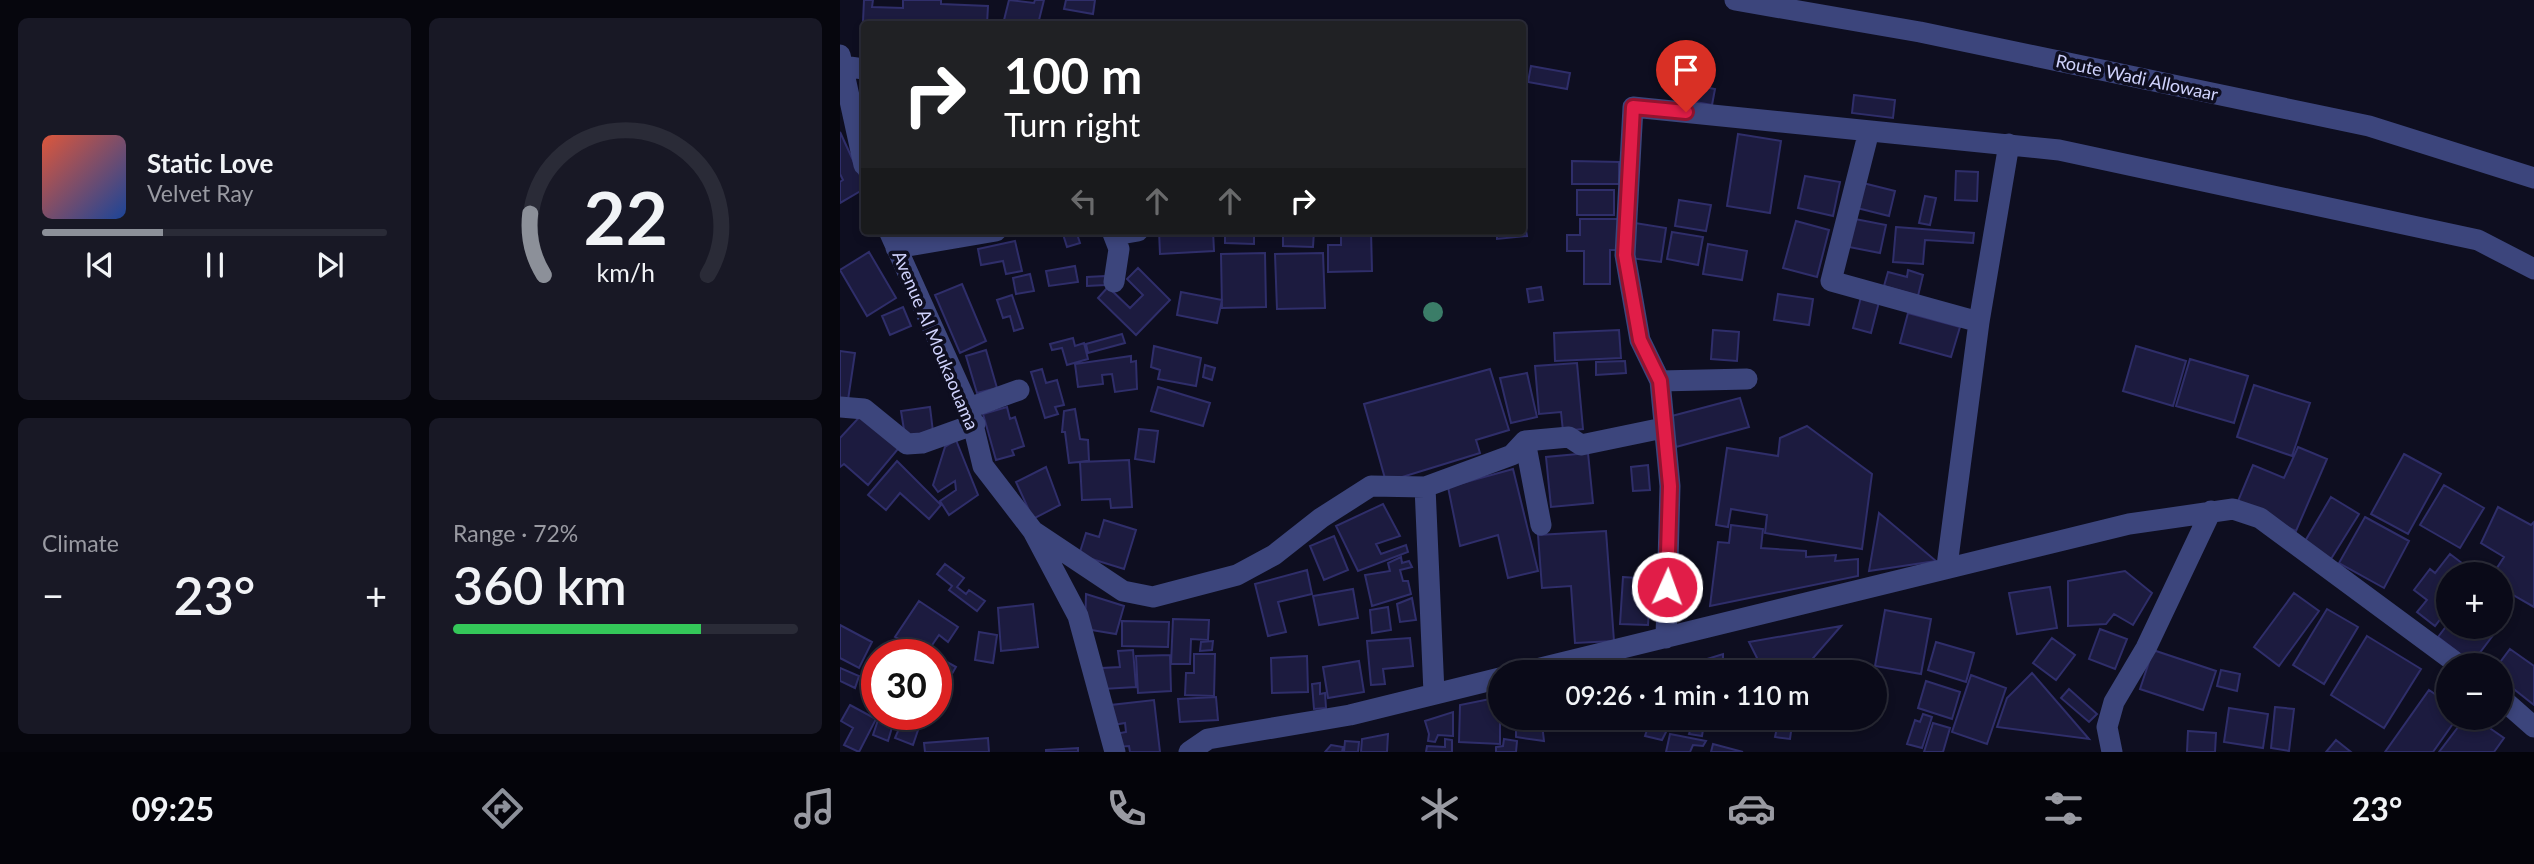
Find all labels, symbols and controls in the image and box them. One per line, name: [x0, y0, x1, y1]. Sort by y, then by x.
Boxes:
pin: [1656, 40, 1716, 112]
text: 100 m: [1004, 46, 1142, 104]
icon: right: [889, 49, 980, 140]
street label: Route Wadi Allowaar: [2054, 49, 2221, 105]
icon: arrive: [1667, 51, 1705, 89]
text: Turn right: [1004, 105, 1140, 144]
text: Static Love: [147, 147, 274, 179]
text: 22: [583, 174, 668, 262]
text: Velvet Ray: [147, 179, 253, 207]
icon: left: [1065, 182, 1103, 220]
icon: ahead: [1138, 182, 1176, 220]
icon: ahead: [1211, 182, 1249, 220]
icon: right: [1284, 182, 1322, 220]
icon: previous: [81, 246, 119, 284]
icon: pause: [196, 246, 234, 284]
icon: next: [311, 246, 349, 284]
street label: Avenue Al Moukaouama: [888, 247, 984, 433]
text: km/h: [596, 257, 655, 287]
text: Range · 72%: [453, 519, 578, 547]
text: Climate: [42, 529, 119, 557]
position arrow: [1630, 550, 1704, 624]
text: 360 km: [453, 554, 627, 616]
map controls: [2436, 562, 2513, 730]
button: +: [2436, 562, 2513, 639]
text: 23°: [174, 564, 255, 626]
text: −: [42, 572, 64, 618]
text: +: [365, 572, 387, 618]
speed limit sign: 30: [861, 639, 952, 730]
button: −: [2436, 653, 2513, 730]
text: 09:26 · 1 min · 110 m: [1565, 679, 1810, 711]
icon: directions: [478, 784, 527, 833]
icon: music: [790, 784, 839, 833]
icon: phone: [1102, 784, 1151, 833]
icon: climate: [1415, 784, 1464, 833]
icon: car: [1727, 784, 1776, 833]
icon: filters: [2039, 784, 2088, 833]
text: 09:25: [132, 789, 214, 828]
text: 23°: [2352, 789, 2402, 828]

